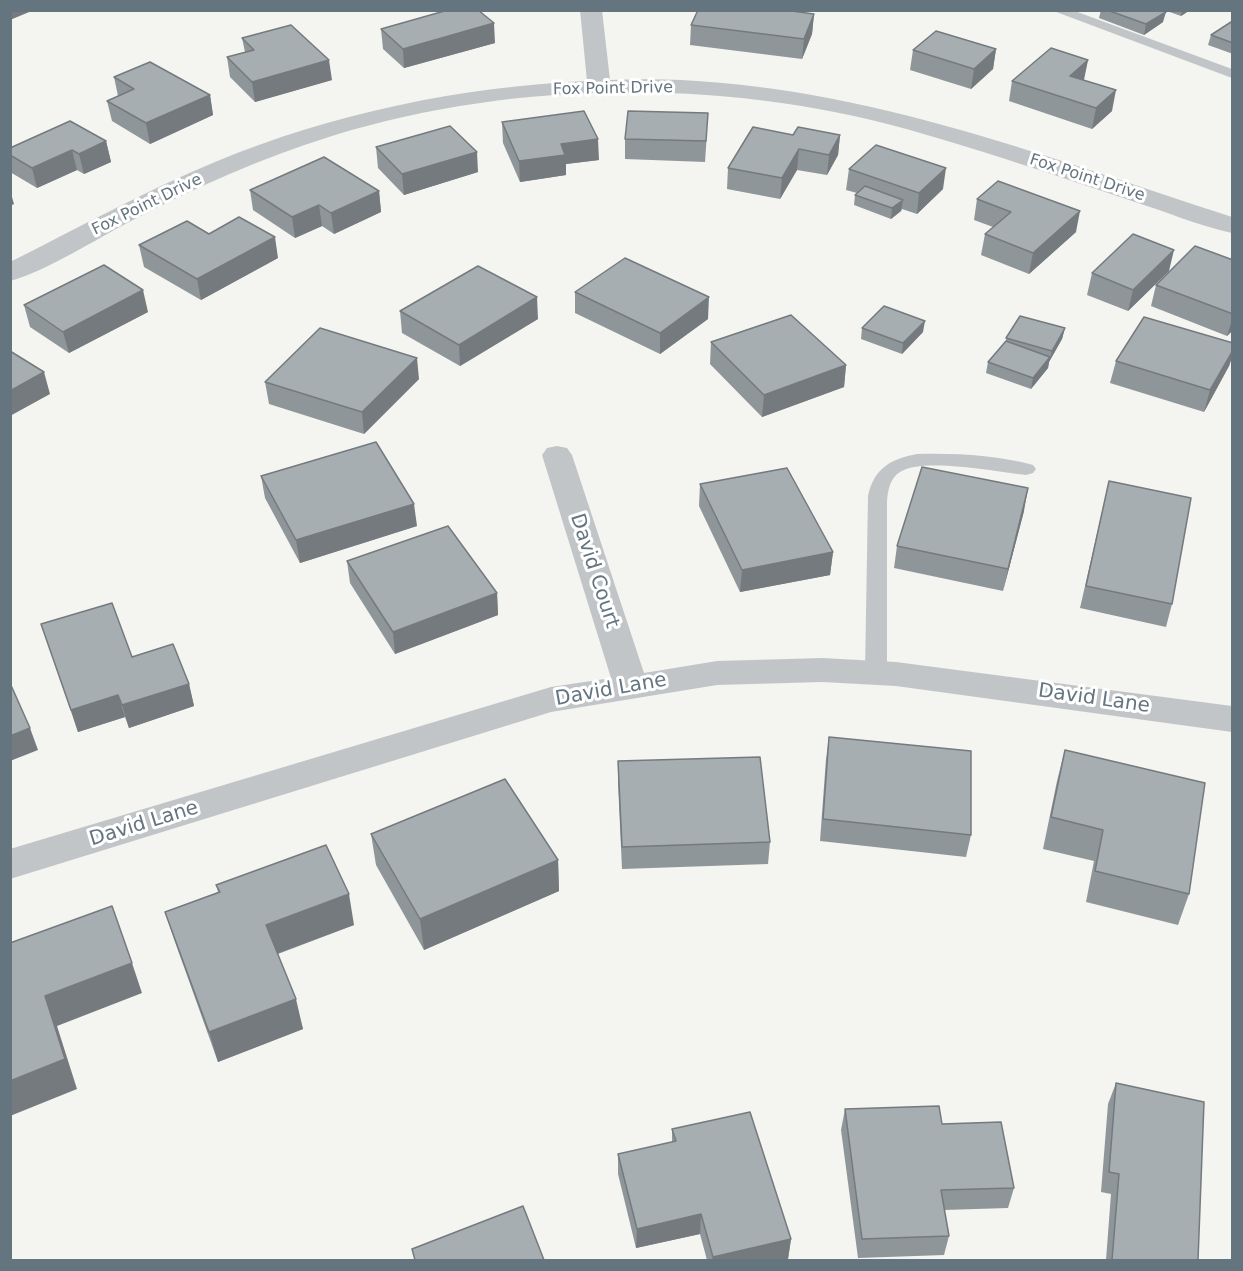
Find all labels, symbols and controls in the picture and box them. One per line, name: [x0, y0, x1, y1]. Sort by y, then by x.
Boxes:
street label: Fox Point Drive: [553, 78, 673, 100]
street label: Fox Point Drive: [1027, 150, 1147, 206]
street label: Fox Point Drive: [89, 170, 205, 240]
street label: David Court: [564, 511, 624, 631]
street label: David Lane: [554, 668, 668, 712]
street label: David Lane: [1037, 679, 1151, 719]
street label: David Lane: [87, 796, 201, 852]

